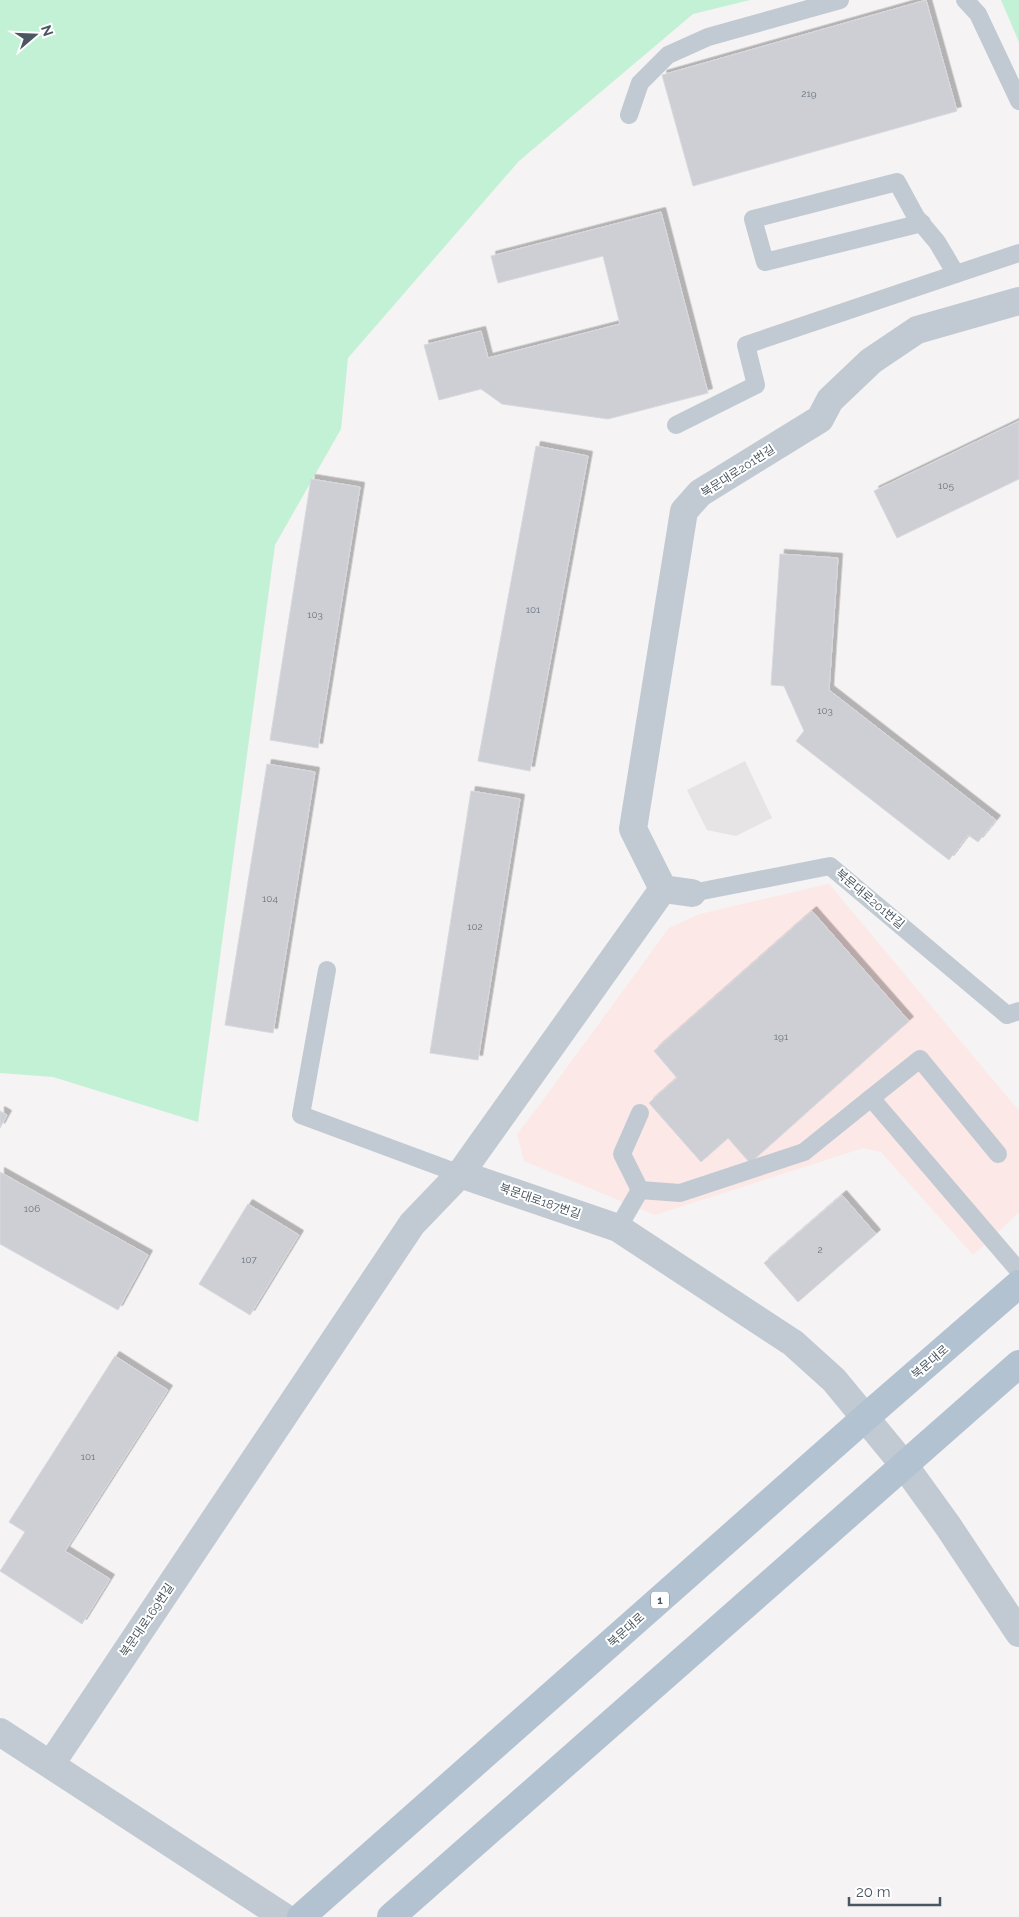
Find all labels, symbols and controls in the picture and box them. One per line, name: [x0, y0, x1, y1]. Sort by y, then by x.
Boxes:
north arrow: [10, 10, 60, 60]
text: N: [38, 23, 57, 38]
house number: 219: [801, 88, 817, 99]
street label: 북문대로201번길: [699, 442, 777, 500]
house number: 105: [938, 480, 954, 491]
house number: 101: [526, 604, 541, 615]
house number: 103: [307, 609, 323, 620]
house number: 103: [817, 705, 833, 716]
street label: 북문대로201번길: [833, 866, 907, 932]
house number: 104: [262, 893, 278, 904]
house number: 102: [467, 921, 483, 932]
house number: 191: [774, 1031, 789, 1042]
street label: 북문대로187번길: [498, 1181, 582, 1221]
house number: 106: [24, 1203, 40, 1214]
house number: 2: [817, 1244, 823, 1255]
house number: 107: [241, 1254, 257, 1265]
street label: 북문대로: [909, 1342, 951, 1382]
house number: 101: [81, 1451, 96, 1462]
street label: 북문대로169번길: [117, 1581, 177, 1659]
road number: 1: [651, 1592, 669, 1608]
street label: 북문대로: [605, 1610, 647, 1650]
scale bar: [849, 1874, 940, 1906]
text: 20 m: [856, 1883, 891, 1901]

